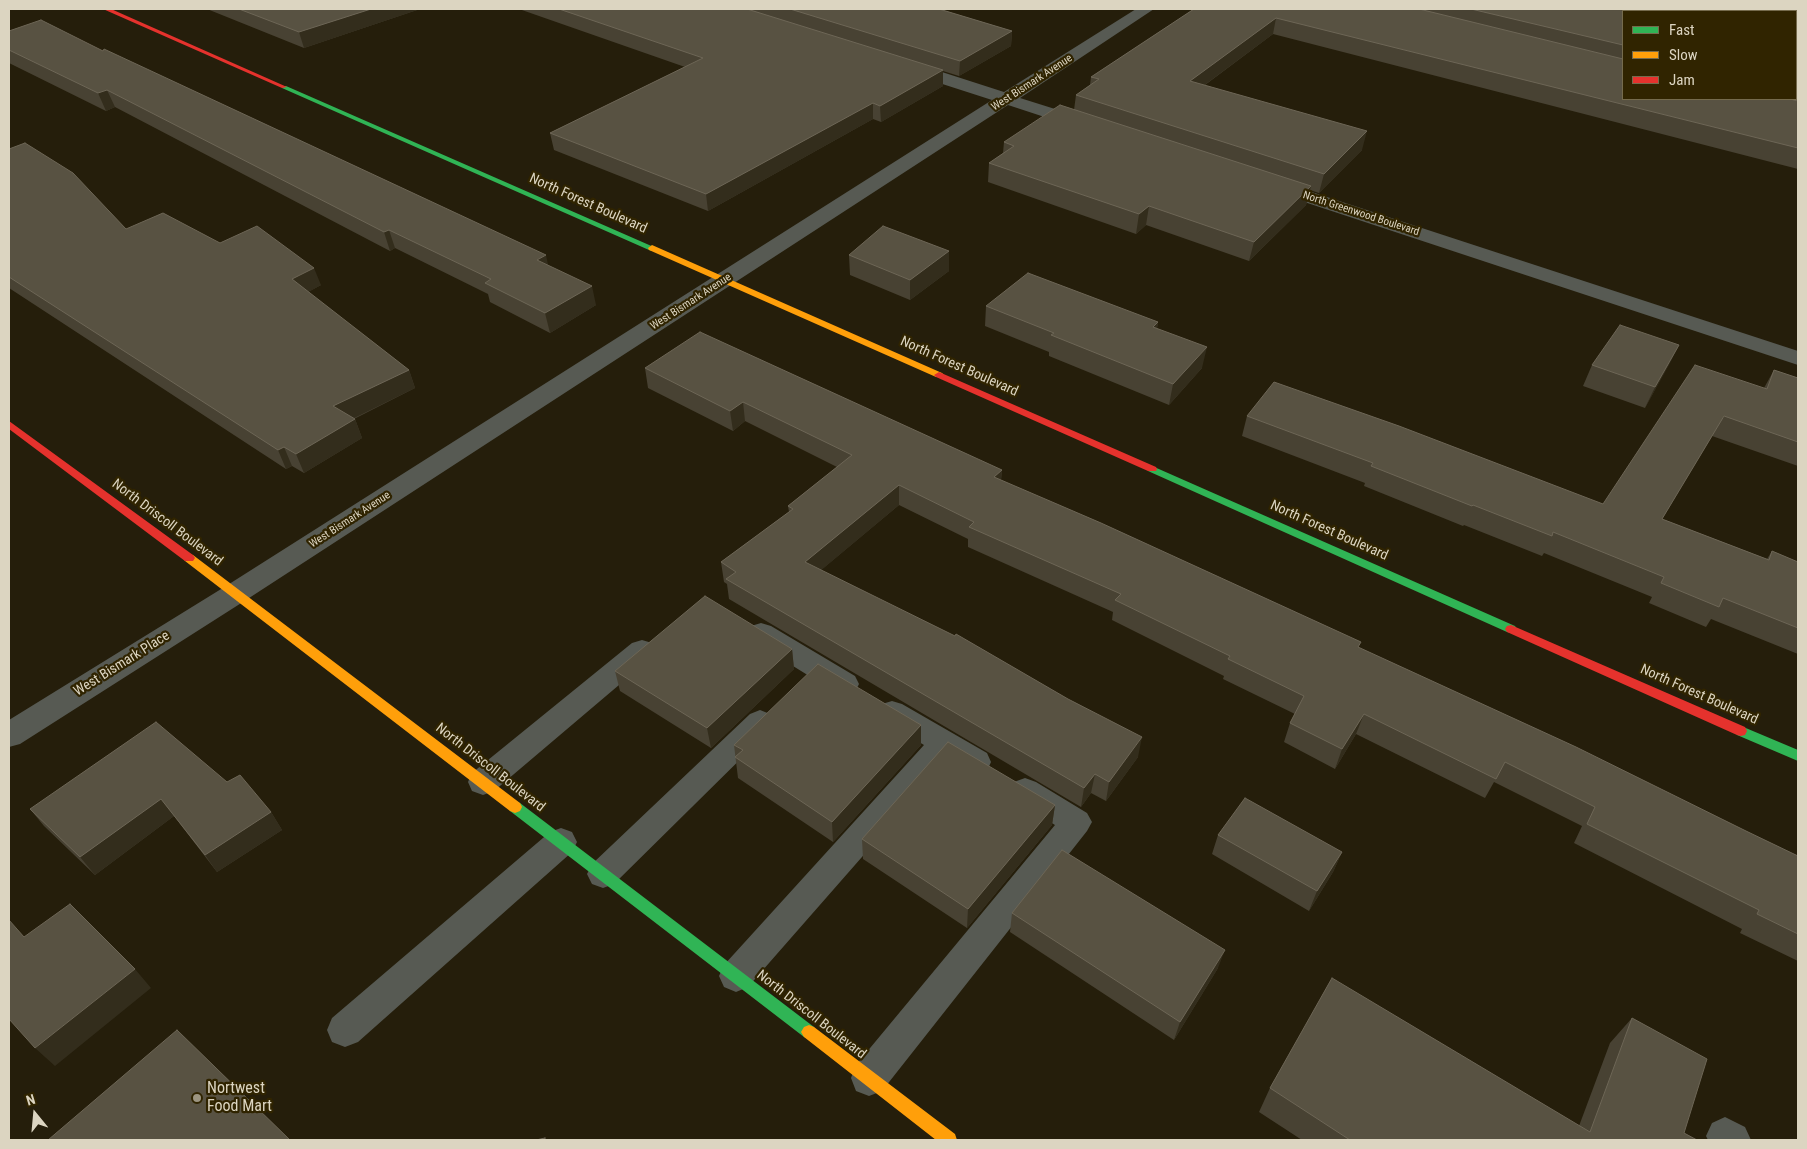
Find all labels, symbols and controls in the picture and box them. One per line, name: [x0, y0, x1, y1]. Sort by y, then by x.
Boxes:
legend: [1622, 10, 1797, 100]
text: Fast: [1669, 21, 1694, 39]
text: Slow: [1669, 46, 1698, 64]
street label: West Bismark Avenue: [989, 52, 1075, 114]
text: Jam: [1669, 71, 1695, 89]
street label: North Forest Boulevard: [526, 170, 650, 238]
street label: North Greenwood Boulevard: [1301, 189, 1421, 239]
street label: West Bismark Avenue: [648, 271, 734, 333]
street label: North Forest Boulevard: [897, 333, 1021, 401]
street label: North Driscoll Boulevard: [108, 476, 226, 570]
street label: West Bismark Avenue: [307, 489, 393, 551]
street label: North Forest Boulevard: [1267, 497, 1391, 565]
street label: West Bismark Place: [71, 628, 173, 700]
street label: North Forest Boulevard: [1637, 661, 1761, 729]
street label: North Driscoll Boulevard: [432, 720, 548, 816]
street label: North Driscoll Boulevard: [753, 967, 869, 1063]
place label: Nortwest Food Mart: [207, 1079, 272, 1117]
north arrow: [10, 1089, 60, 1139]
text: N: [24, 1091, 37, 1109]
marker: Nortwest Food Mart: [191, 1092, 203, 1104]

